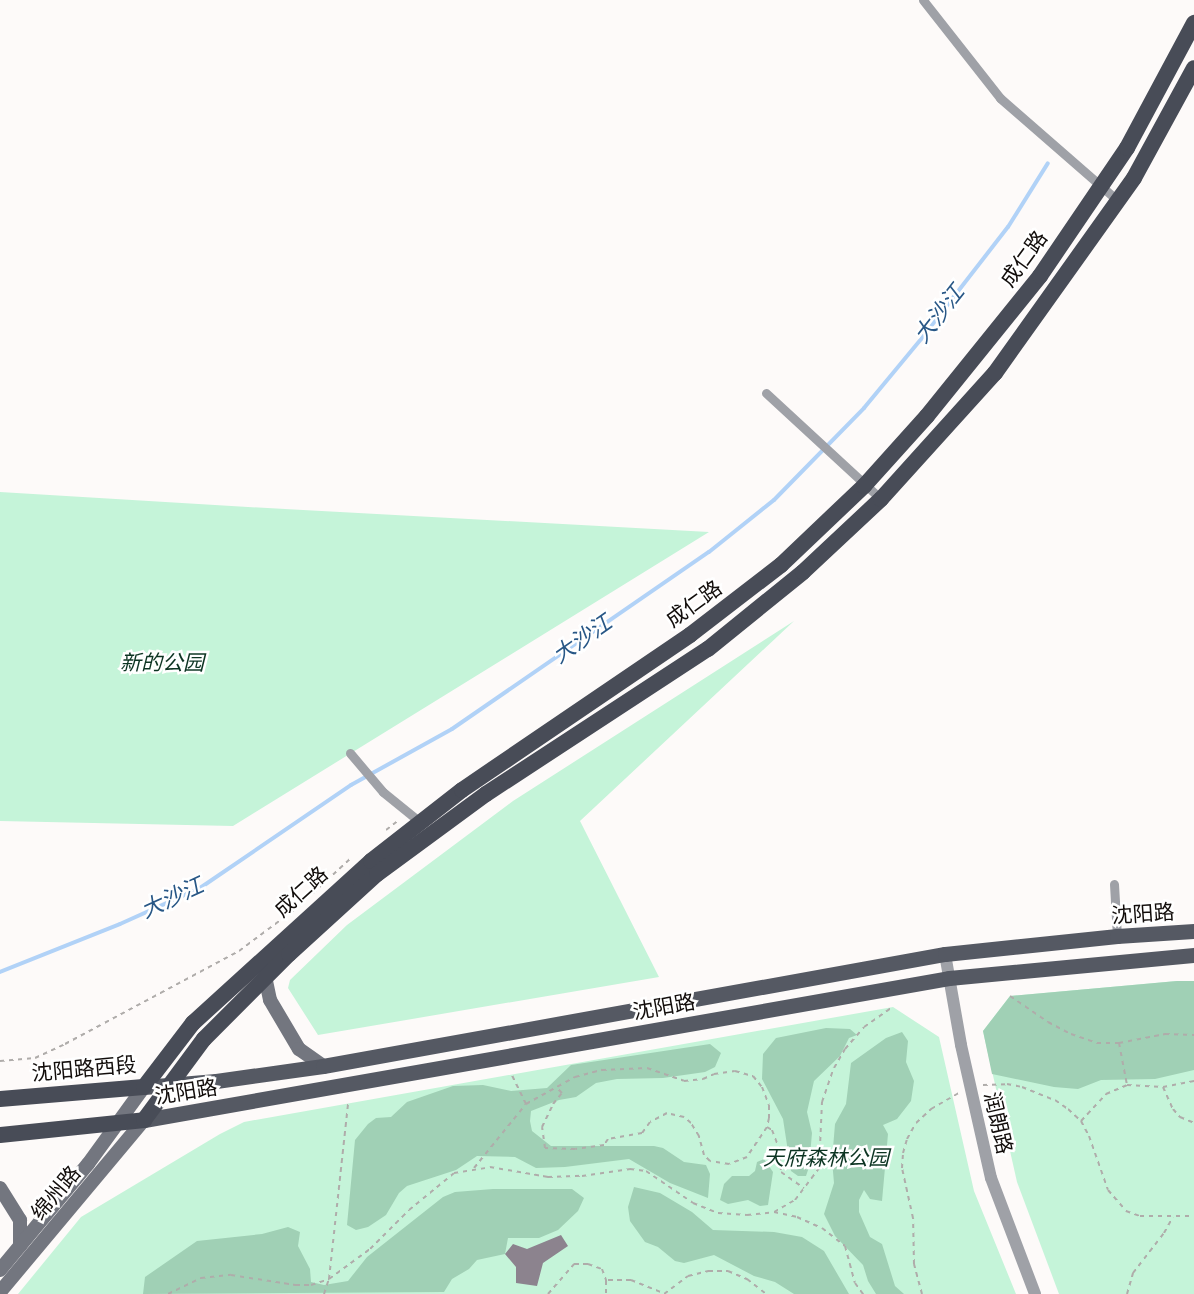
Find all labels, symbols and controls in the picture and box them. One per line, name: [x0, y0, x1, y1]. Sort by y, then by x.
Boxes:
street label: 成仁路: [995, 226, 1053, 292]
water label: 大沙江: [908, 280, 970, 348]
street label: 成仁路: [661, 575, 727, 633]
water label: 大沙江: [547, 609, 617, 669]
park label: 新的公园: [120, 650, 204, 676]
street label: 成仁路: [269, 862, 333, 922]
water label: 大沙江: [137, 872, 207, 924]
street label: 沈阳路: [1111, 899, 1175, 929]
street label: 沈阳路: [631, 989, 697, 1025]
street label: 沈阳路西段: [31, 1052, 137, 1086]
street label: 沈阳路: [153, 1075, 219, 1109]
street label: 润朗路: [979, 1089, 1017, 1157]
park label: 天府森林公园: [763, 1145, 889, 1171]
street label: 绵州路: [26, 1161, 86, 1225]

